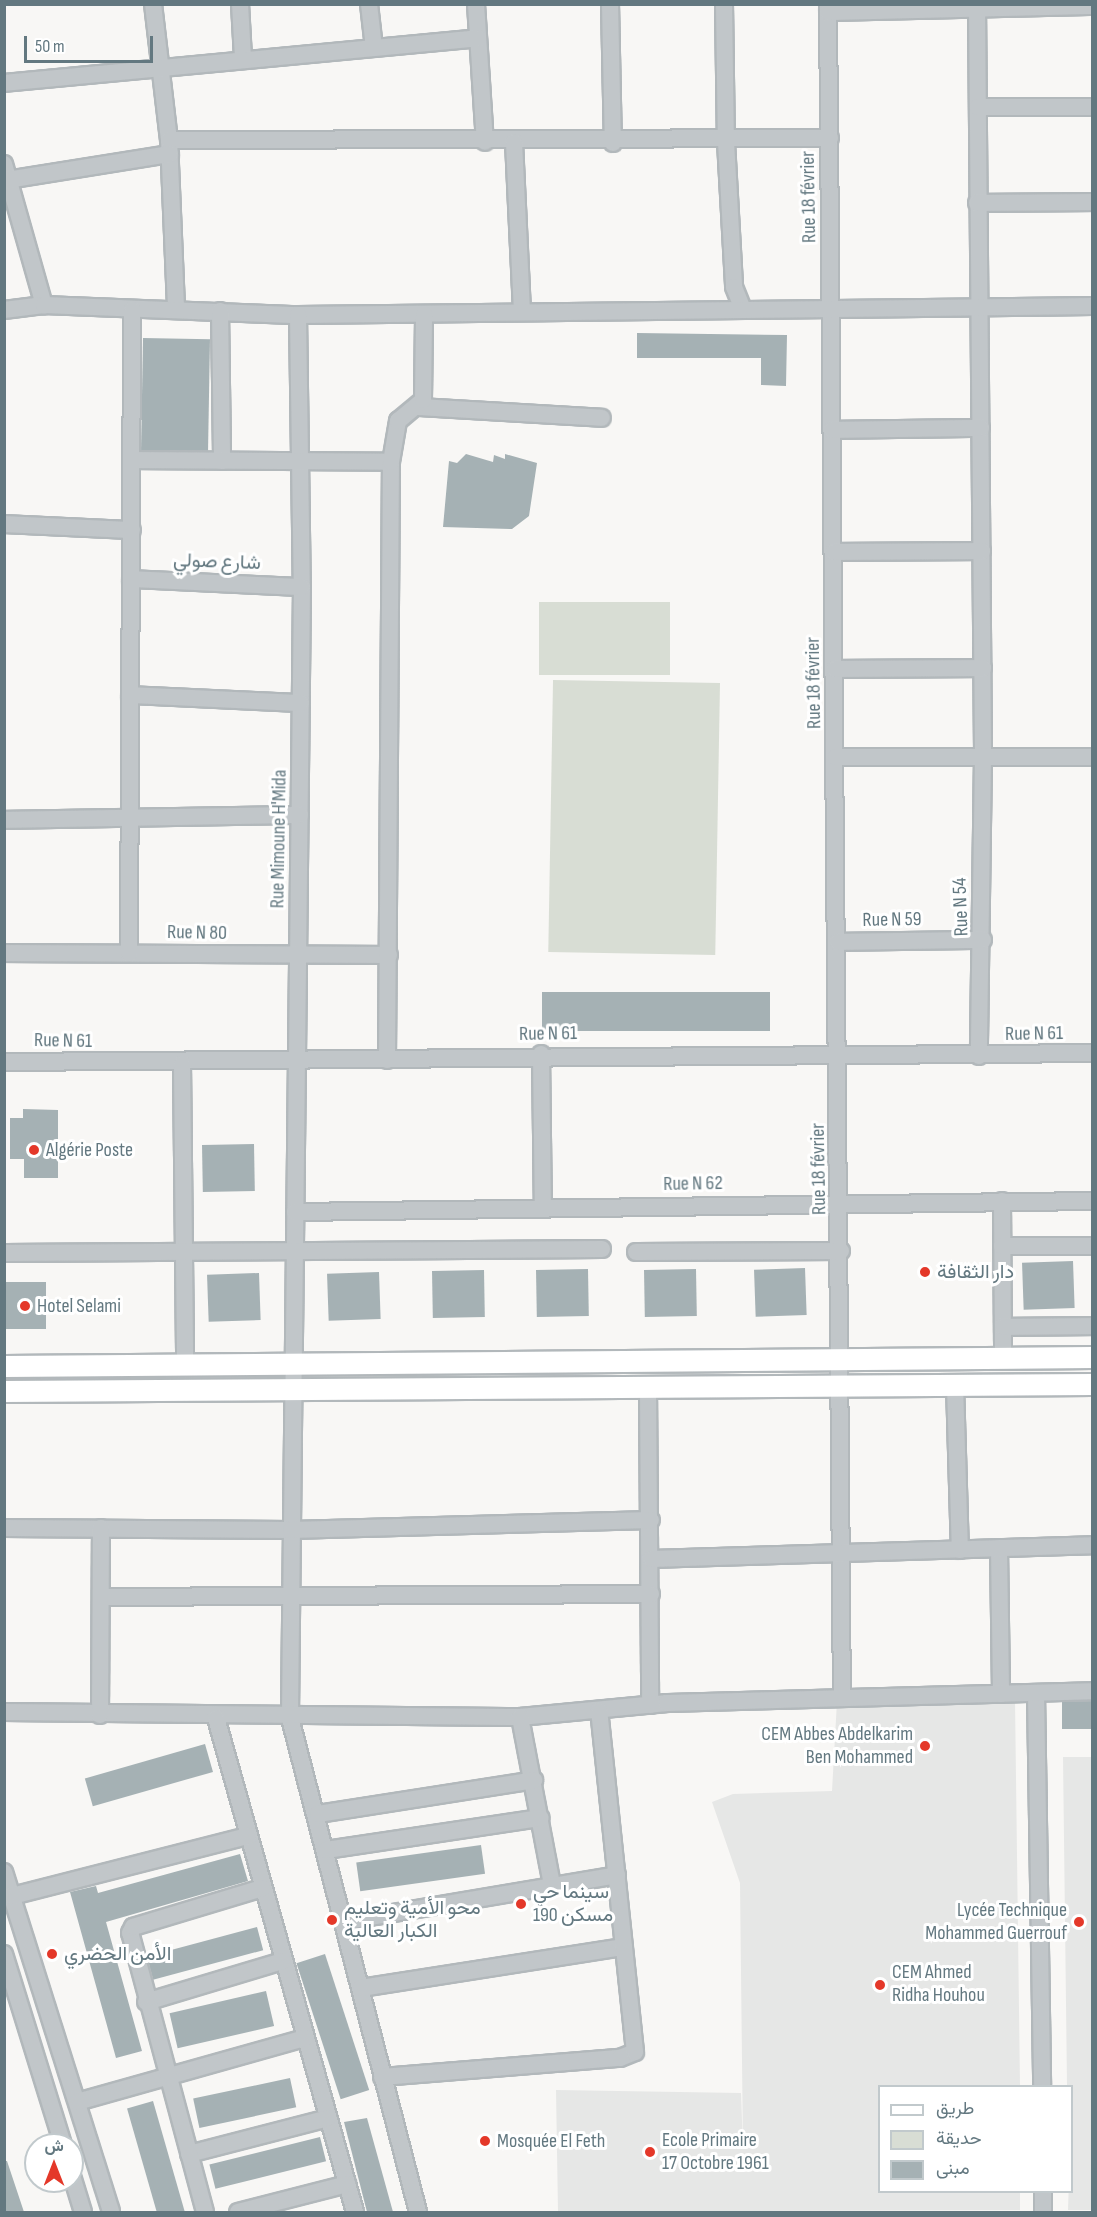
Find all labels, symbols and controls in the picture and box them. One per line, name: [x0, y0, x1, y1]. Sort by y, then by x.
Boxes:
scale bar: [27, 24, 156, 62]
text: 50 m: [35, 36, 65, 57]
street label: Rue 18 février: [796, 151, 822, 243]
street label: شارع صولي: [173, 548, 261, 576]
street label: Rue 18 février: [801, 637, 827, 729]
street label: Rue Mimoune H'Mida: [266, 769, 292, 909]
street label: Rue N 54: [948, 877, 974, 937]
street label: Rue N 59: [862, 907, 922, 933]
street label: Rue N 80: [167, 920, 227, 946]
street label: Rue N 61: [519, 1021, 577, 1047]
street label: Rue N 61: [1005, 1021, 1063, 1047]
street label: Rue N 61: [34, 1028, 92, 1054]
street label: Rue 18 février: [806, 1123, 832, 1215]
place label: Algérie Poste: [46, 1138, 133, 1162]
marker: Algérie Poste: [27, 1143, 41, 1157]
street label: Rue N 62: [663, 1171, 723, 1197]
place label: دار الثقافة: [937, 1260, 1014, 1284]
marker: دار الثقافة: [918, 1265, 932, 1279]
place label: Hotel Selami: [37, 1294, 121, 1318]
marker: Hotel Selami: [18, 1299, 32, 1313]
place label: CEM Abbes Abdelkarim Ben Mohammed: [761, 1722, 913, 1769]
marker: CEM Abbes Abdelkarim Ben Mohammed: [918, 1739, 932, 1753]
place label: سينما حي 190 مسكن: [533, 1880, 613, 1927]
place label: محو الأمية وتعليم الكبار العالية: [344, 1896, 481, 1943]
marker: سينما حي 190 مسكن: [514, 1897, 528, 1911]
place label: Lycée Technique Mohammed Guerrouf: [925, 1898, 1067, 1945]
marker: محو الأمية وتعليم الكبار العالية: [325, 1913, 339, 1927]
marker: Lycée Technique Mohammed Guerrouf: [1072, 1915, 1086, 1929]
place label: الأمن الحضري: [64, 1942, 171, 1966]
marker: الأمن الحضري: [45, 1947, 59, 1961]
place label: CEM Ahmed Ridha Houhou: [892, 1961, 985, 2008]
marker: CEM Ahmed Ridha Houhou: [873, 1978, 887, 1992]
legend: [878, 2085, 1073, 2193]
text: طريق: [936, 2098, 974, 2119]
place label: Ecole Primaire 17 Octobre 1961: [662, 2128, 769, 2175]
text: حديقة: [936, 2128, 982, 2149]
place label: Mosquée El Feth: [497, 2129, 605, 2153]
north arrow: [24, 2133, 84, 2193]
marker: Mosquée El Feth: [478, 2134, 492, 2148]
text: ش: [44, 2137, 64, 2156]
marker: Ecole Primaire 17 Octobre 1961: [643, 2145, 657, 2159]
text: مبنى: [936, 2158, 970, 2179]

